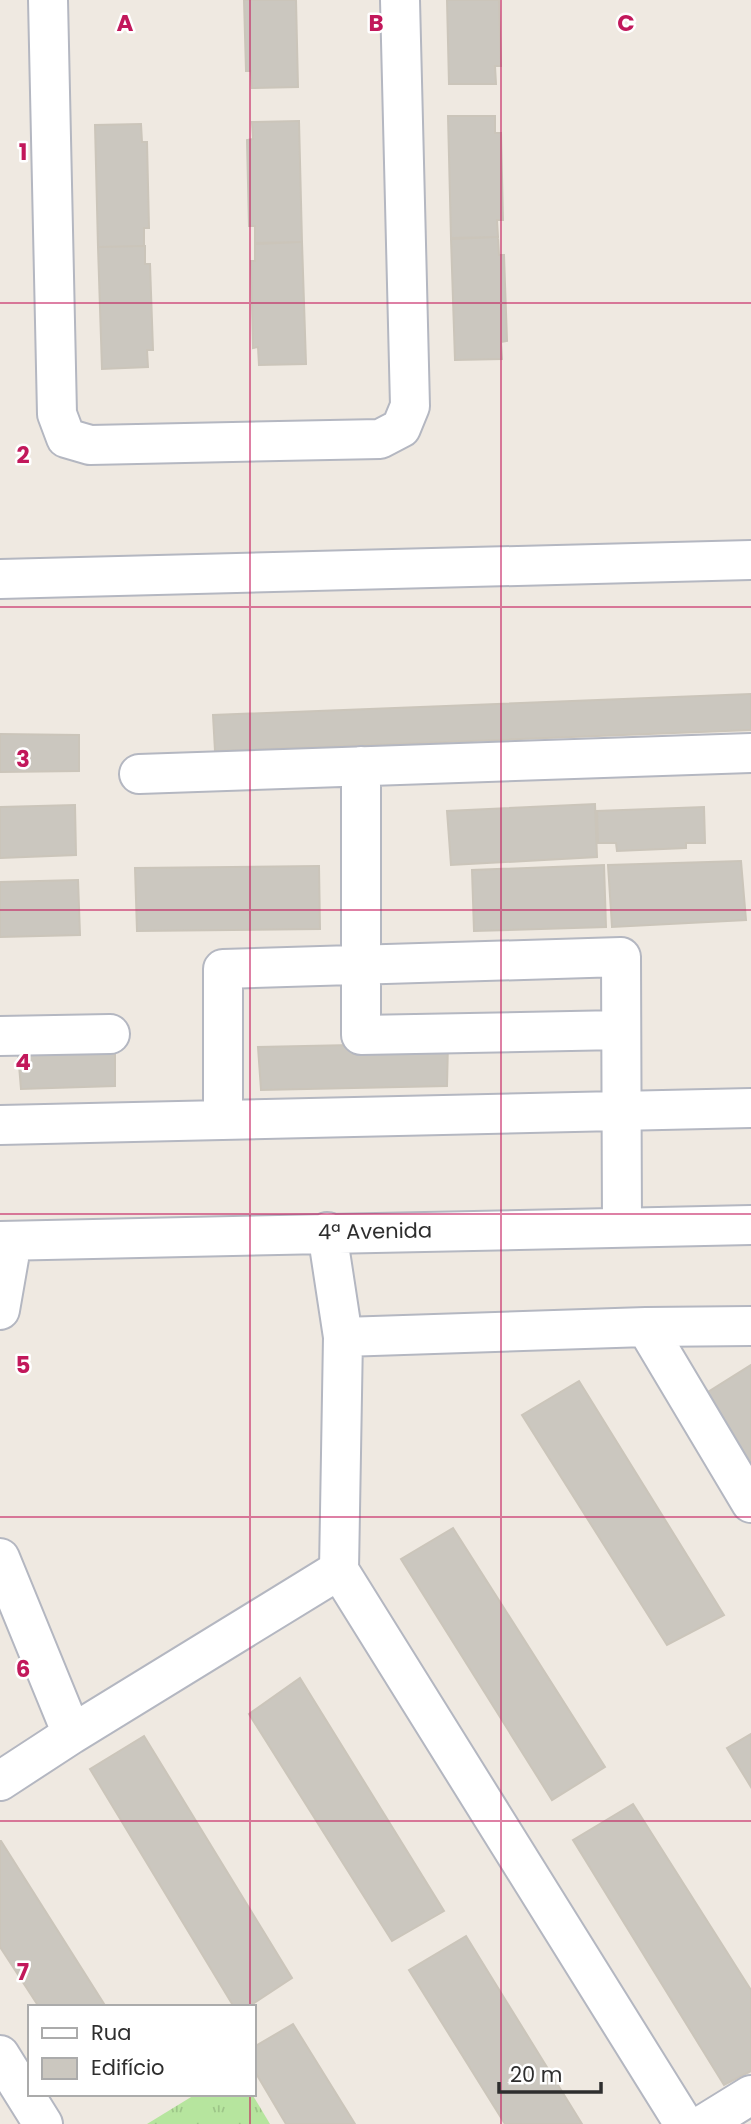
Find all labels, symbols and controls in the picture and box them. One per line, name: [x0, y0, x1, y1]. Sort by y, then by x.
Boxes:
text: A: [117, 7, 134, 39]
text: B: [368, 7, 384, 39]
text: C: [617, 7, 635, 39]
text: 1: [19, 136, 27, 168]
text: 2: [16, 439, 30, 471]
text: 3: [16, 743, 30, 775]
text: 4: [15, 1046, 31, 1078]
street label: 4ª Avenida: [318, 1216, 432, 1246]
text: 5: [16, 1349, 30, 1381]
text: 6: [16, 1653, 30, 1685]
text: 7: [17, 1956, 29, 1988]
legend: [28, 2005, 256, 2096]
text: Rua: [91, 2018, 131, 2047]
scale bar: [499, 2050, 600, 2094]
text: Edifício: [91, 2053, 165, 2082]
text: 20 m: [510, 2060, 563, 2089]

